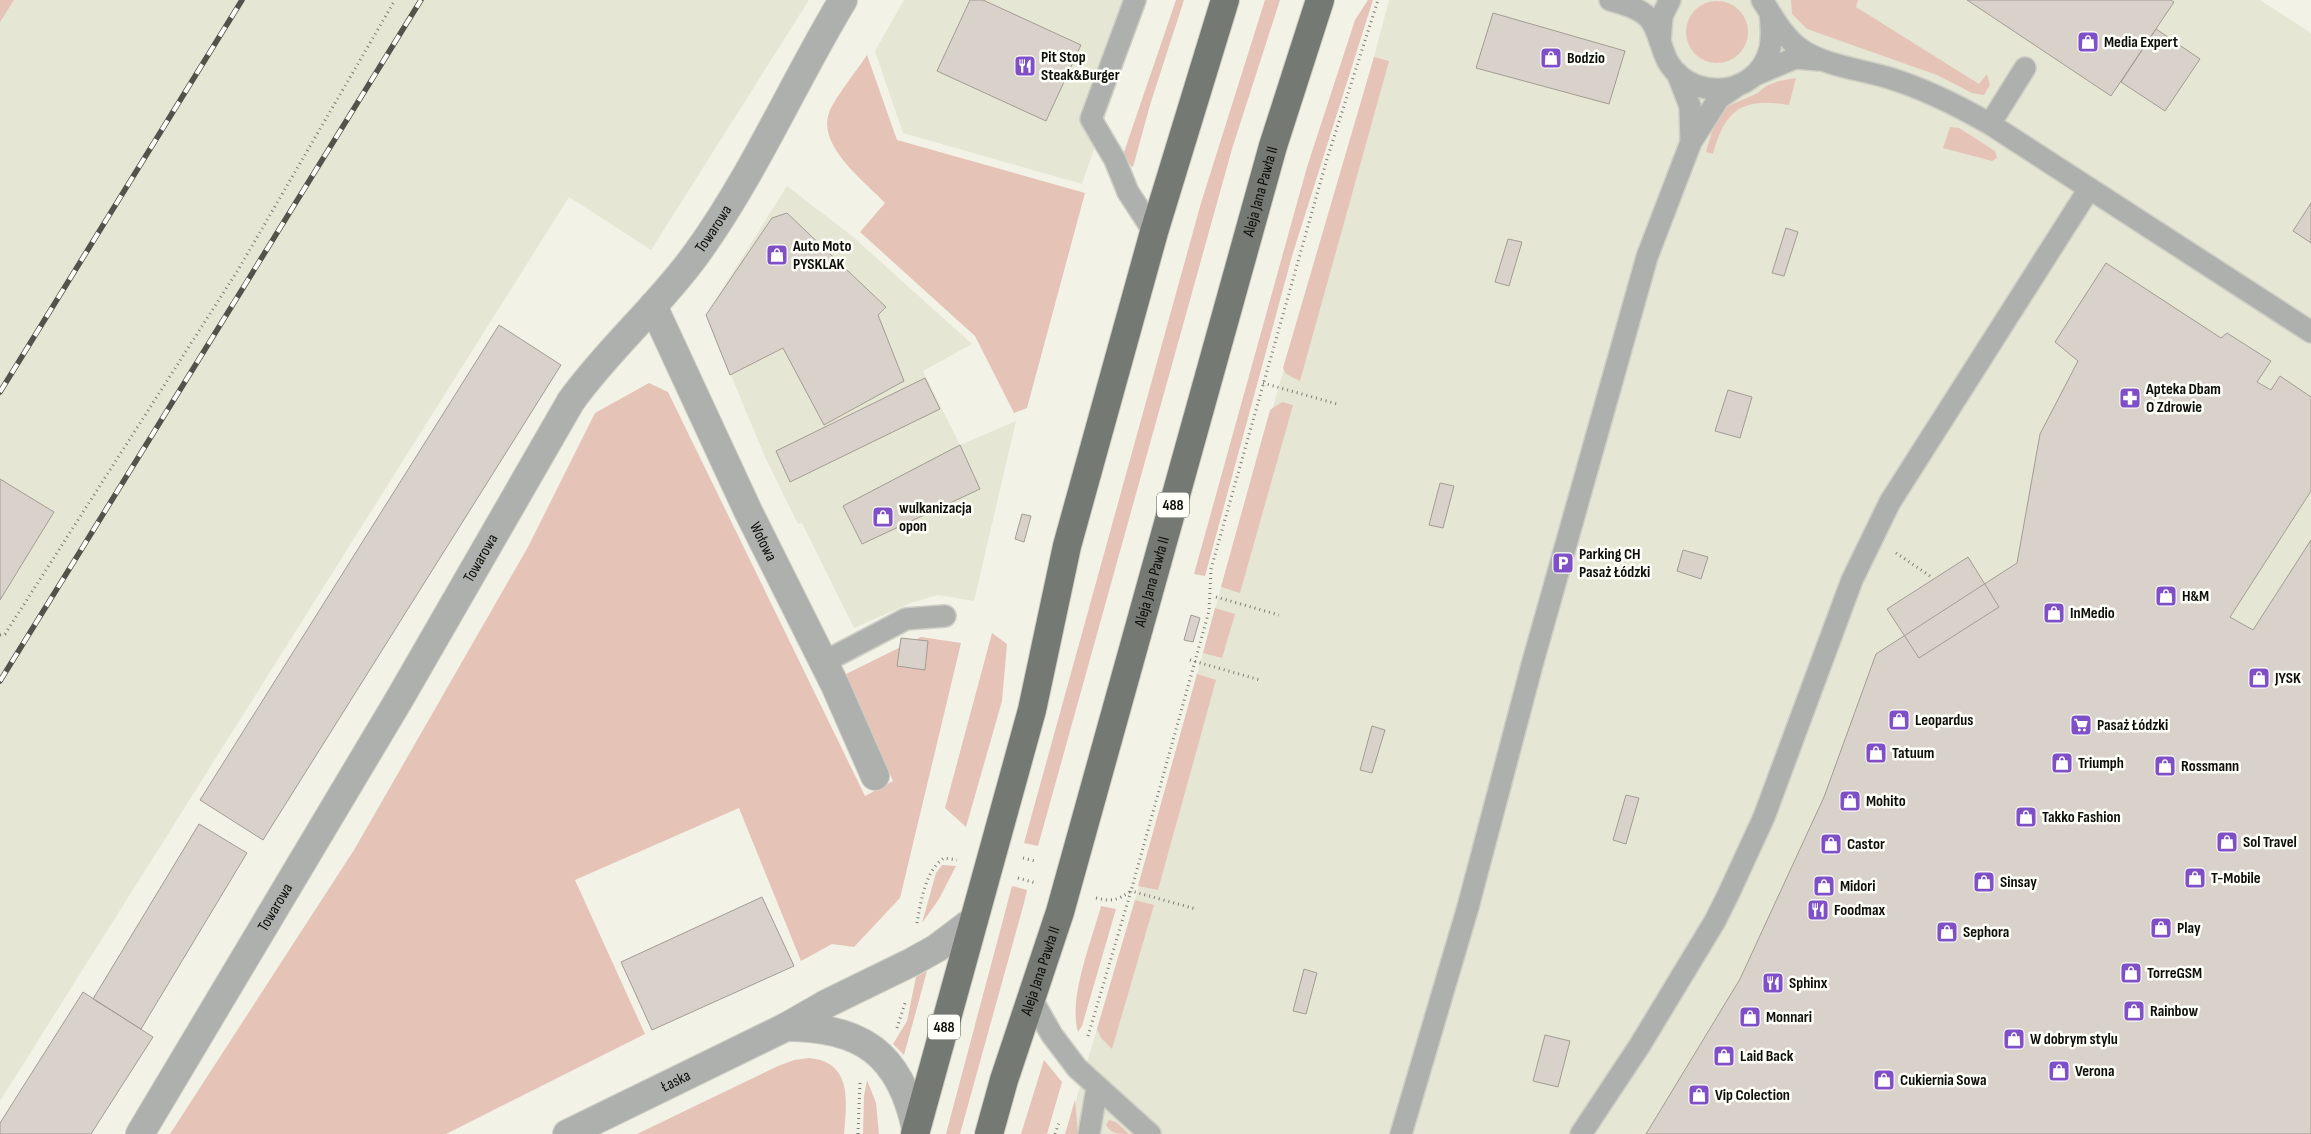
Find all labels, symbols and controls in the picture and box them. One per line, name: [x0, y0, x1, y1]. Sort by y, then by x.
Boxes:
shop icon: Media Expert: [2076, 30, 2100, 54]
place label: Media Expert: [2104, 33, 2178, 52]
shop icon: Bodzio: [1539, 46, 1563, 70]
place label: Pit Stop Steak&Burger: [1041, 48, 1120, 85]
place label: Bodzio: [1567, 49, 1605, 68]
restaurant icon: Pit Stop Steak&Burger: [1013, 54, 1037, 78]
street label: Aleja Jana Pawła II: [1238, 144, 1282, 240]
street label: Towarowa: [691, 202, 736, 256]
place label: Auto Moto PYSKLAK: [792, 237, 852, 274]
shop icon: Auto Moto PYSKLAK: [765, 243, 789, 267]
place label: Apteka Dbam O Zdrowie: [2145, 380, 2221, 417]
pharmacy icon: Apteka Dbam O Zdrowie: [2118, 386, 2142, 410]
road number: 488: [1157, 492, 1189, 518]
place label: wulkanizacja opon: [899, 499, 972, 536]
shop icon: wulkanizacja opon: [871, 505, 895, 529]
street label: Wołowa: [745, 519, 781, 564]
street label: Towarowa: [459, 531, 502, 586]
street label: Aleja Jana Pawła II: [1130, 534, 1173, 630]
place label: Parking CH Pasaż Łódzki: [1579, 545, 1650, 582]
parking icon: Parking CH Pasaż Łódzki: [1551, 551, 1575, 575]
shop icon: H&M: [2154, 584, 2178, 608]
place label: H&M: [2182, 587, 2209, 606]
shop icon: InMedio: [2042, 601, 2066, 625]
place label: InMedio: [2070, 604, 2115, 623]
shop icon: JYSK: [2247, 666, 2271, 690]
place label: JYSK: [2274, 669, 2301, 688]
shop icon: Leopardus: [1887, 708, 1911, 732]
place label: Leopardus: [1915, 711, 1973, 730]
supermarket icon: Pasaż Łódzki: [2069, 713, 2093, 737]
place label: Pasaż Łódzki: [2097, 716, 2168, 735]
shop icon: Tatuum: [1864, 741, 1888, 765]
place label: Tatuum: [1892, 744, 1934, 763]
shop icon: Triumph: [2050, 751, 2074, 775]
place label: Triumph: [2078, 754, 2124, 773]
shop icon: Rossmann: [2153, 754, 2177, 778]
place label: Rossmann: [2181, 757, 2239, 776]
shop icon: Mohito: [1838, 789, 1862, 813]
place label: Mohito: [1866, 792, 1906, 811]
shop icon: Takko Fashion: [2014, 805, 2038, 829]
place label: Takko Fashion: [2042, 808, 2121, 827]
shop icon: Sol Travel: [2215, 830, 2239, 854]
shop icon: Castor: [1819, 832, 1843, 856]
place label: Sol Travel: [2243, 833, 2297, 852]
place label: Castor: [1847, 835, 1885, 854]
shop icon: T-Mobile: [2183, 866, 2207, 890]
place label: T-Mobile: [2211, 869, 2261, 888]
shop icon: Sinsay: [1972, 870, 1996, 894]
place label: Sinsay: [2000, 873, 2037, 892]
shop icon: Midori: [1812, 874, 1836, 898]
place label: Midori: [1840, 877, 1876, 896]
street label: Towarowa: [254, 880, 297, 935]
restaurant icon: Foodmax: [1806, 898, 1830, 922]
place label: Foodmax: [1834, 901, 1885, 920]
shop icon: Play: [2149, 916, 2173, 940]
place label: Play: [2177, 919, 2201, 938]
shop icon: Sephora: [1935, 920, 1959, 944]
place label: Sephora: [1963, 923, 2009, 942]
street label: Aleja Jana Pawła II: [1016, 924, 1064, 1019]
shop icon: TorreGSM: [2119, 961, 2143, 985]
place label: TorreGSM: [2147, 964, 2202, 983]
restaurant icon: Sphinx: [1761, 971, 1785, 995]
place label: Sphinx: [1789, 974, 1828, 993]
shop icon: Rainbow: [2122, 999, 2146, 1023]
place label: Rainbow: [2150, 1002, 2198, 1021]
shop icon: Monnari: [1738, 1005, 1762, 1029]
place label: Monnari: [1766, 1008, 1812, 1027]
road number: 488: [928, 1014, 960, 1040]
shop icon: W dobrym stylu: [2002, 1027, 2026, 1051]
place label: W dobrym stylu: [2030, 1030, 2118, 1049]
shop icon: Laid Back: [1712, 1044, 1736, 1068]
place label: Laid Back: [1740, 1047, 1794, 1066]
shop icon: Verona: [2047, 1059, 2071, 1083]
place label: Verona: [2075, 1062, 2115, 1081]
street label: Łaska: [657, 1066, 693, 1096]
shop icon: Cukiernia Sowa: [1872, 1068, 1896, 1092]
place label: Cukiernia Sowa: [1900, 1071, 1986, 1090]
shop icon: Vip Colection: [1687, 1083, 1711, 1107]
place label: Vip Colection: [1715, 1086, 1790, 1105]

